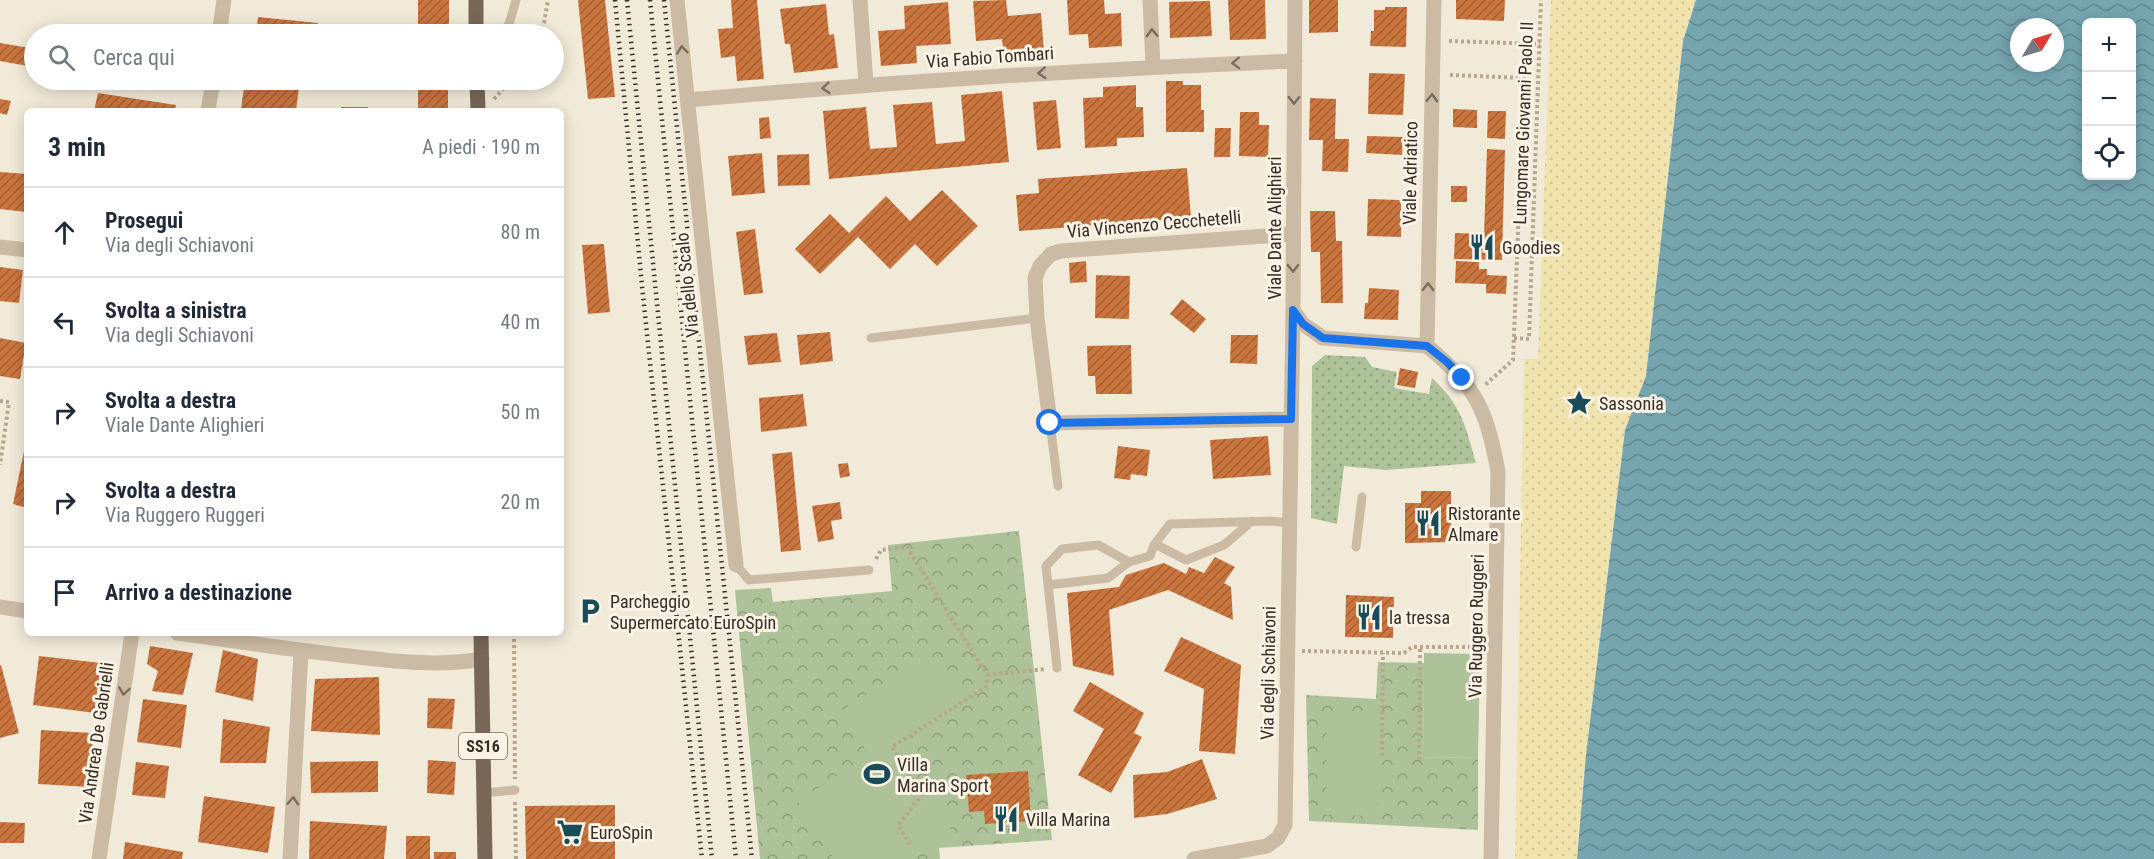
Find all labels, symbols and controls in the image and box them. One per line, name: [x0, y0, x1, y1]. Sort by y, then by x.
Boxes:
north arrow: [2010, 18, 2064, 72]
map controls: [2082, 18, 2136, 180]
button: +: [2082, 18, 2136, 72]
street label: Lungomare Giovanni Paolo II: [1509, 21, 1537, 225]
search box: [24, 24, 564, 90]
one-way arrow: [1145, 29, 1158, 38]
icon: search: [45, 41, 78, 74]
street label: Via Fabio Tombari: [925, 42, 1055, 72]
text: Cerca qui: [93, 45, 175, 70]
one-way arrow: [677, 45, 689, 55]
one-way arrow: [1232, 57, 1241, 70]
one-way arrow: [1037, 67, 1046, 80]
button: −: [2082, 72, 2136, 126]
one-way arrow: [821, 81, 831, 94]
one-way arrow: [1425, 93, 1438, 102]
one-way arrow: [1288, 96, 1300, 105]
street label: Viale Adriatico: [1399, 121, 1421, 225]
button: locate: [2082, 126, 2136, 180]
text: 3 min: [48, 132, 106, 162]
text: A piedi · 190 m: [422, 135, 540, 159]
street label: Viale Dante Alighieri: [1264, 156, 1285, 300]
street label: Via Vincenzo Cecchetelli: [1066, 206, 1242, 242]
text: Prosegui: [105, 208, 183, 233]
icon: ahead: [48, 216, 81, 249]
text: 80 m: [501, 220, 540, 244]
street label: Via dello Scalo: [671, 232, 703, 338]
restaurant icon: Goodies: [1467, 232, 1497, 262]
text: Via degli Schiavoni: [105, 233, 254, 257]
place label: Goodies: [1502, 237, 1560, 258]
one-way arrow: [1287, 264, 1299, 273]
one-way arrow: [1422, 283, 1434, 292]
text: Svolta a sinistra: [105, 298, 247, 323]
icon: left: [48, 306, 81, 339]
text: 40 m: [501, 310, 540, 334]
text: Via degli Schiavoni: [105, 323, 254, 347]
route end: [1448, 364, 1474, 390]
text: Svolta a destra: [105, 388, 236, 413]
place icon: Sassonia: [1564, 388, 1594, 418]
place label: Sassonia: [1599, 393, 1664, 414]
icon: right: [48, 396, 81, 429]
text: 50 m: [501, 400, 540, 424]
route start: [1036, 409, 1062, 435]
text: Viale Dante Alighieri: [105, 413, 264, 437]
text: Svolta a destra: [105, 478, 236, 503]
icon: right: [48, 486, 81, 519]
text: 20 m: [501, 490, 540, 514]
text: Via Ruggero Ruggeri: [105, 503, 265, 527]
place label: Ristorante Almare: [1448, 503, 1520, 545]
restaurant icon: Ristorante Almare: [1413, 508, 1443, 538]
street label: Via Ruggero Ruggeri: [1464, 554, 1488, 698]
icon: arrive: [48, 576, 81, 609]
text: Arrivo a destinazione: [105, 580, 292, 605]
place label: Parcheggio Supermercato EuroSpin: [610, 591, 776, 633]
parking icon: Parcheggio Supermercato EuroSpin: [575, 596, 605, 626]
restaurant icon: la tressa: [1354, 602, 1384, 632]
street label: Via degli Schiavoni: [1256, 606, 1280, 740]
place label: la tressa: [1389, 607, 1450, 628]
street label: Via Andrea De Gabrielli: [74, 661, 118, 825]
one-way arrow: [118, 686, 130, 696]
road number: SS16: [459, 733, 507, 759]
place label: Villa Marina Sport: [897, 754, 989, 796]
sports icon: Villa Marina Sport: [862, 759, 892, 789]
one-way arrow: [287, 796, 300, 805]
restaurant icon: Villa Marina: [991, 804, 1021, 834]
place label: Villa Marina: [1026, 809, 1110, 830]
supermarket icon: EuroSpin: [555, 817, 585, 847]
place label: EuroSpin: [590, 822, 653, 843]

